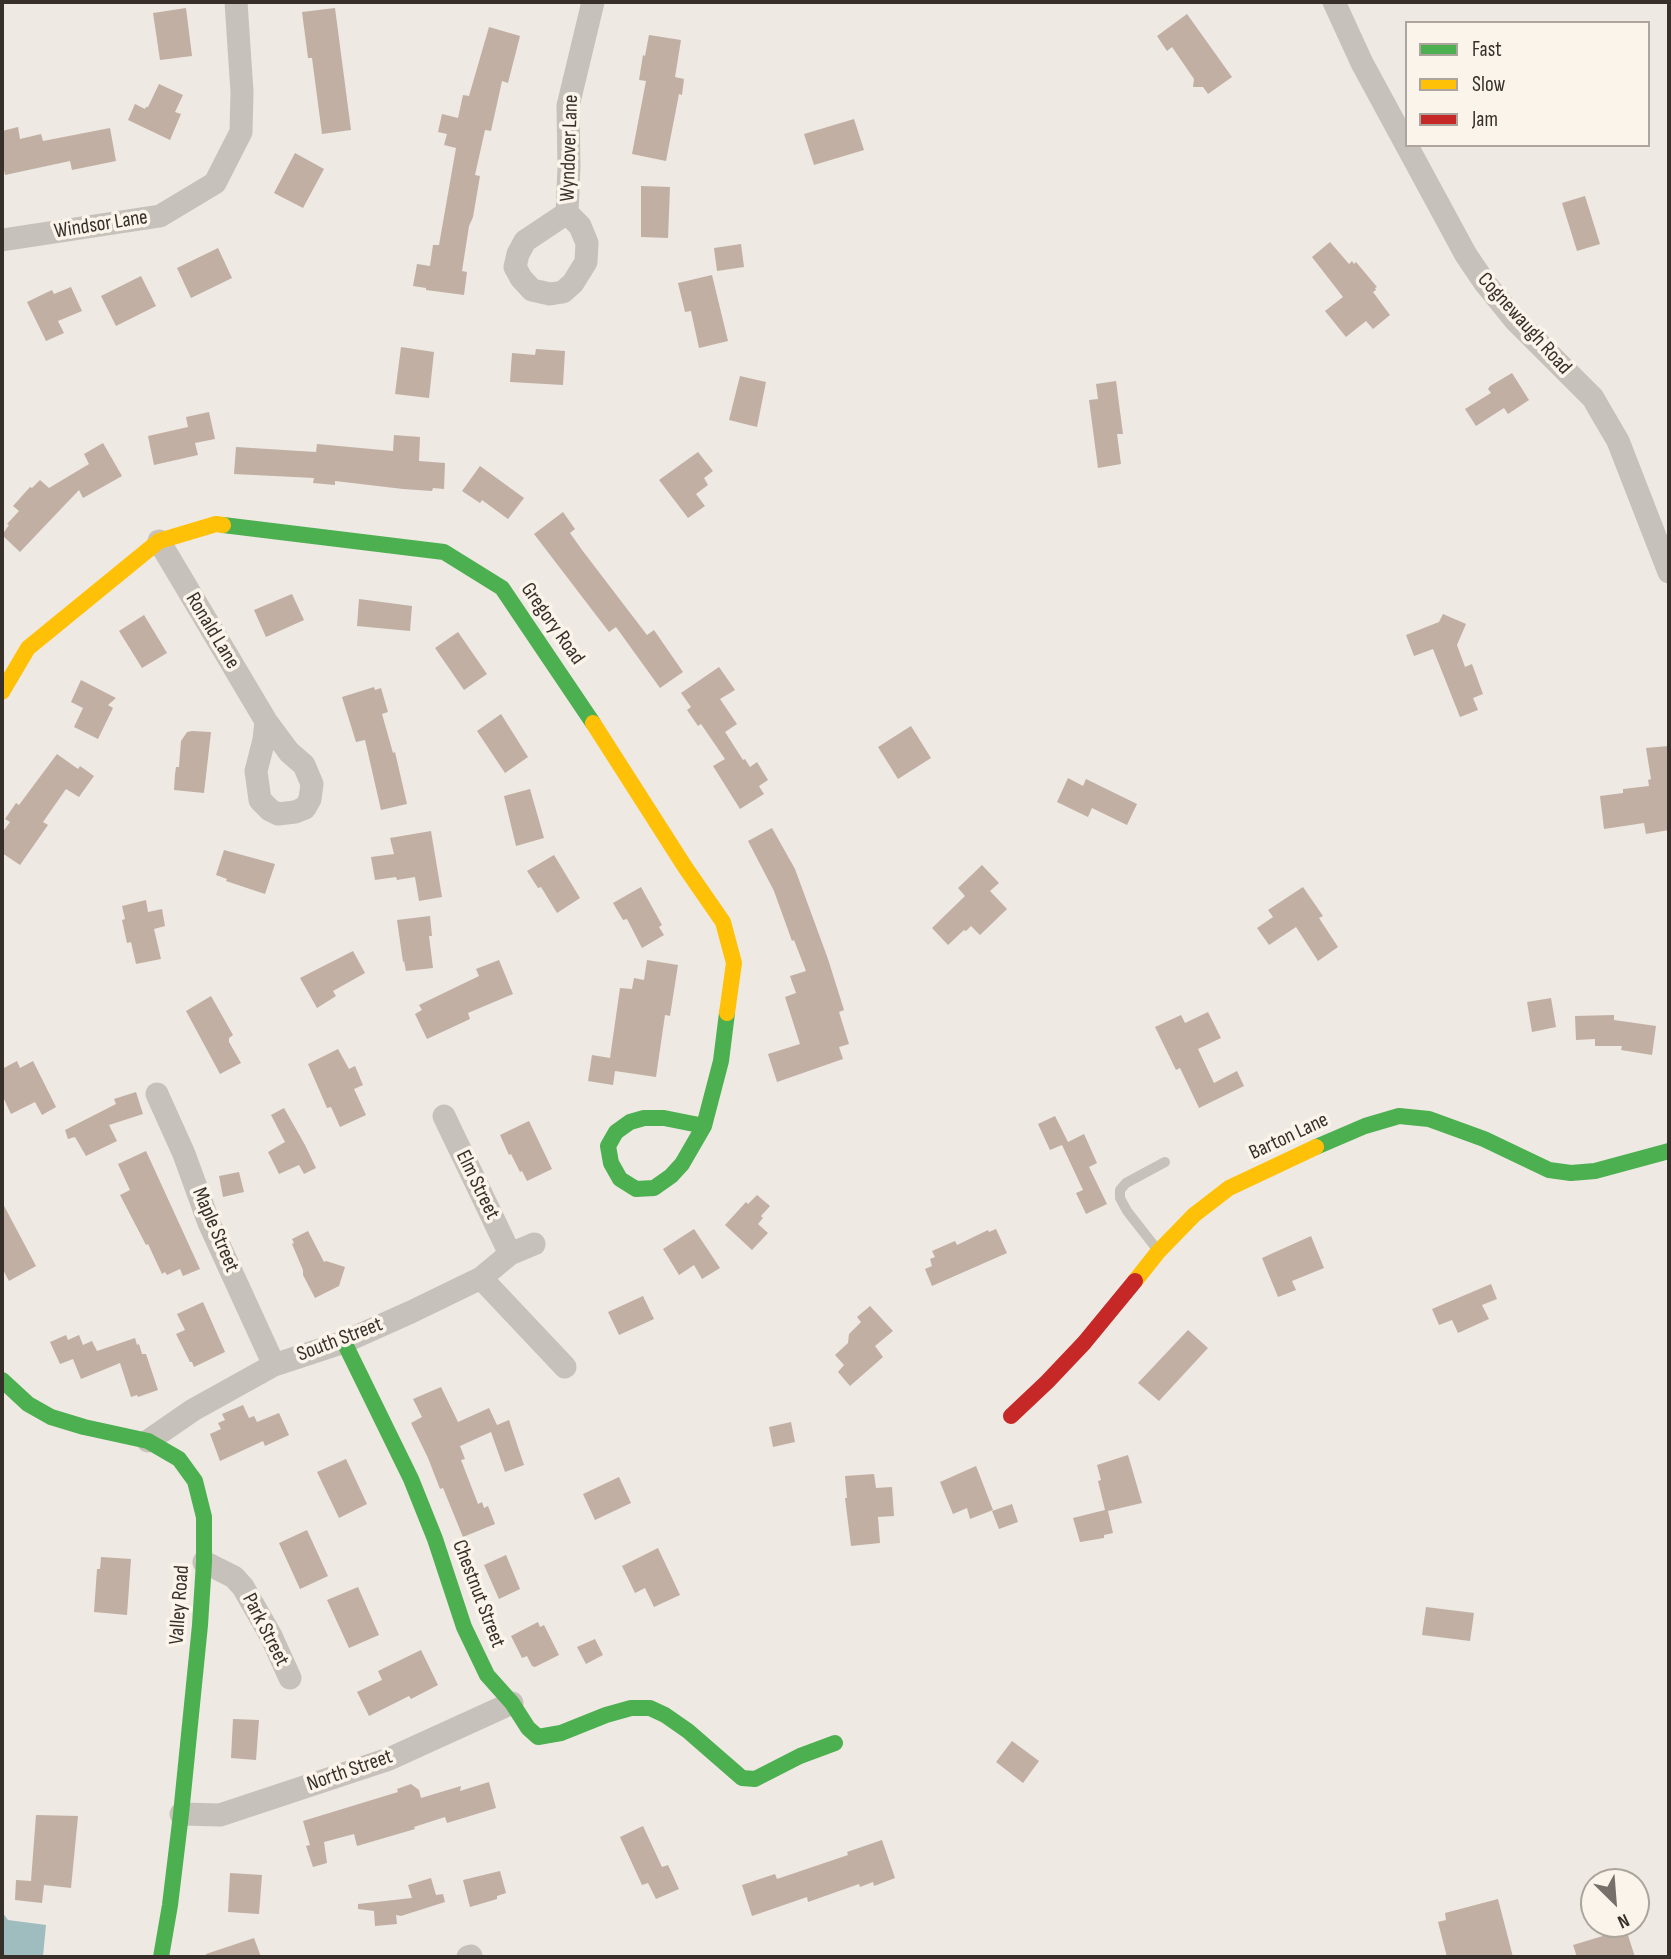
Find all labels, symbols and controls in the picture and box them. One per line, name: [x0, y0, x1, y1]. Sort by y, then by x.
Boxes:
legend: [1405, 21, 1650, 147]
text: Fast: [1472, 37, 1502, 62]
text: Slow: [1472, 72, 1505, 97]
street label: Wyndover Lane: [556, 94, 584, 202]
text: Jam: [1472, 107, 1498, 132]
street label: Windsor Lane: [52, 205, 150, 245]
street label: Cognewaugh Road: [1472, 268, 1576, 380]
street label: Gregory Road: [515, 578, 589, 670]
street label: Ronald Lane: [179, 588, 245, 674]
street label: Barton Lane: [1245, 1108, 1333, 1166]
street label: Elm Street: [450, 1146, 504, 1224]
street label: Maple Street: [186, 1184, 244, 1276]
street label: South Street: [294, 1312, 386, 1368]
street label: Chestnut Street: [446, 1537, 510, 1651]
street label: Valley Road: [165, 1565, 195, 1645]
street label: Park Street: [236, 1589, 294, 1671]
street label: North Street: [304, 1745, 396, 1797]
north arrow: [1580, 1868, 1650, 1938]
text: N: [1614, 1908, 1633, 1933]

